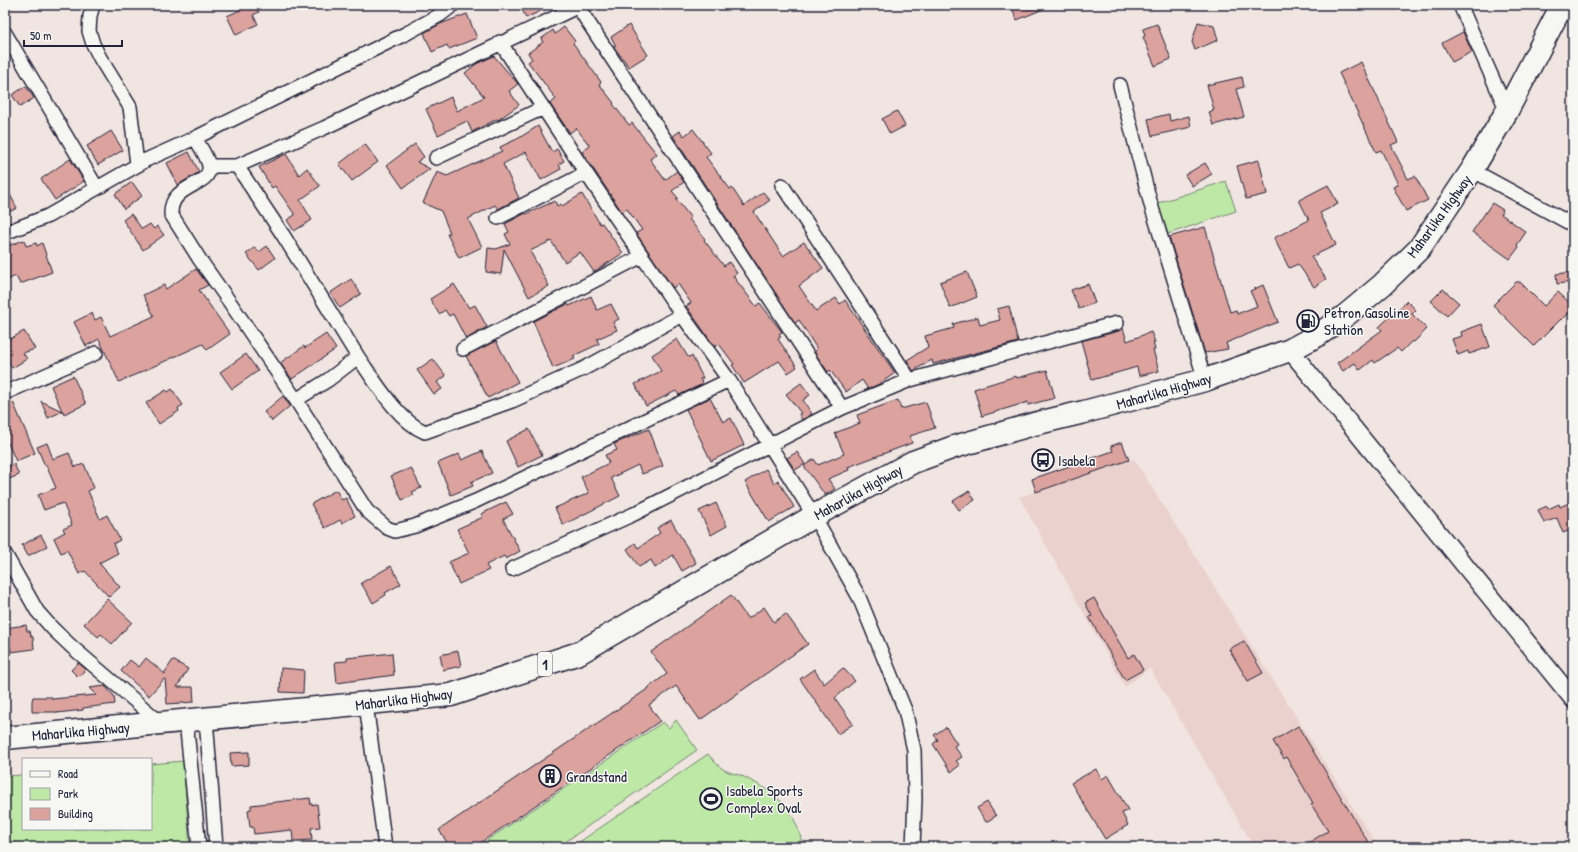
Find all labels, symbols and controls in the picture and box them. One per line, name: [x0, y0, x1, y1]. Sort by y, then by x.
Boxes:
scale bar: [24, 22, 122, 48]
text: 50 m: [30, 27, 51, 44]
street label: Maharlika Highway: [1402, 170, 1476, 262]
place label: Petron Gasoline Station: [1324, 302, 1409, 340]
fuel station icon: Petron Gasoline Station: [1295, 308, 1321, 334]
street label: Maharlika Highway: [1114, 367, 1214, 415]
bus stop icon: Isabela: [1030, 447, 1056, 473]
place label: Isabela: [1058, 450, 1095, 471]
street label: Maharlika Highway: [810, 459, 906, 525]
road number: 1: [538, 652, 552, 676]
street label: Maharlika Highway: [354, 683, 454, 715]
street label: Maharlika Highway: [31, 716, 131, 746]
legend: [22, 758, 152, 830]
building icon: Grandstand: [537, 763, 563, 789]
text: Road: [58, 765, 78, 782]
place label: Grandstand: [566, 766, 627, 787]
place label: Isabela Sports Complex Oval: [726, 780, 803, 818]
text: Park: [58, 785, 78, 802]
sports icon: Isabela Sports Complex Oval: [698, 786, 724, 812]
text: Building: [58, 805, 93, 822]

